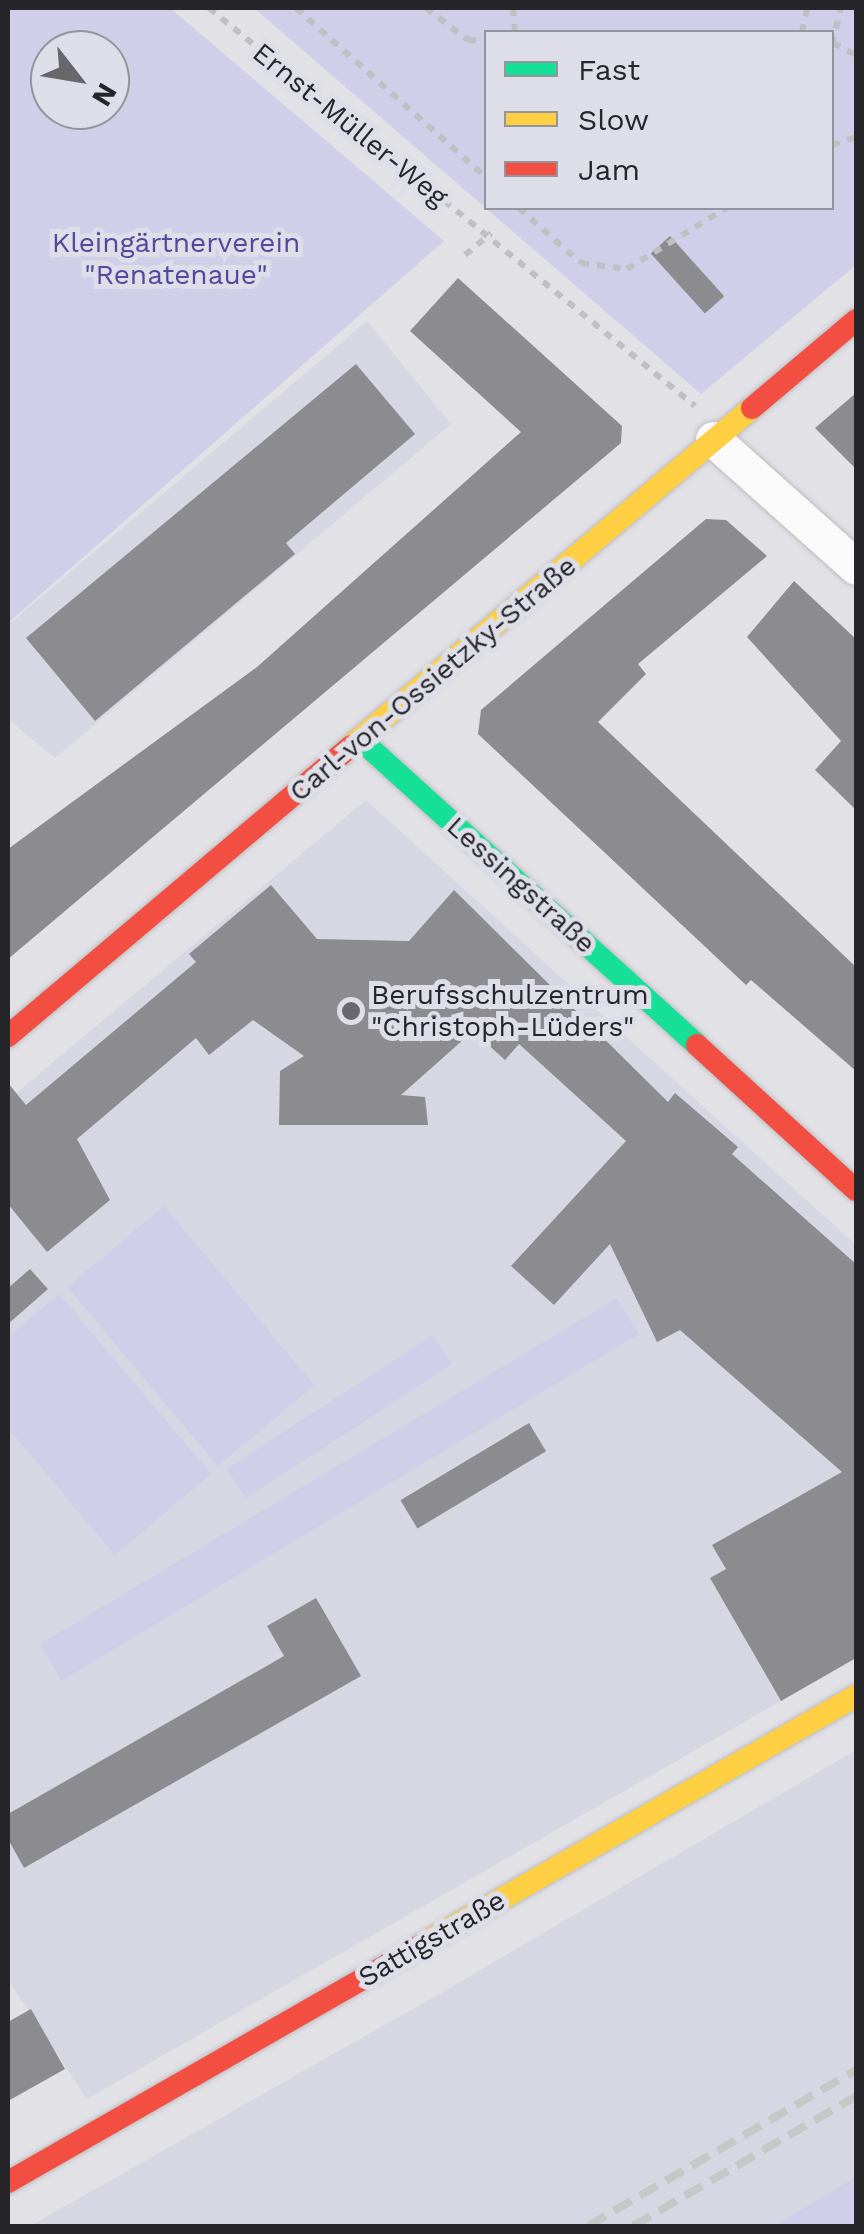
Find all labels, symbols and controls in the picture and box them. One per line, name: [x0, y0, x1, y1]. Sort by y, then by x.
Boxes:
north arrow: [30, 30, 130, 130]
legend: [484, 30, 834, 210]
street label: Ernst-Müller-Weg: [246, 36, 454, 214]
text: Fast: [578, 52, 640, 87]
text: N: [85, 77, 124, 112]
text: Slow: [578, 102, 649, 137]
text: Jam: [578, 152, 640, 187]
park label: Kleingärtnerverein "Renatenaue": [52, 226, 300, 292]
street label: Carl-von-Ossietzky-Straße: [283, 549, 583, 809]
street label: Lessingstraße: [440, 809, 602, 961]
place label: Berufsschulzentrum "Christoph-Lüders": [371, 978, 649, 1044]
marker: Berufsschulzentrum "Christoph-Lüders": [340, 1000, 362, 1022]
street label: Sattigstraße: [353, 1884, 511, 1994]

